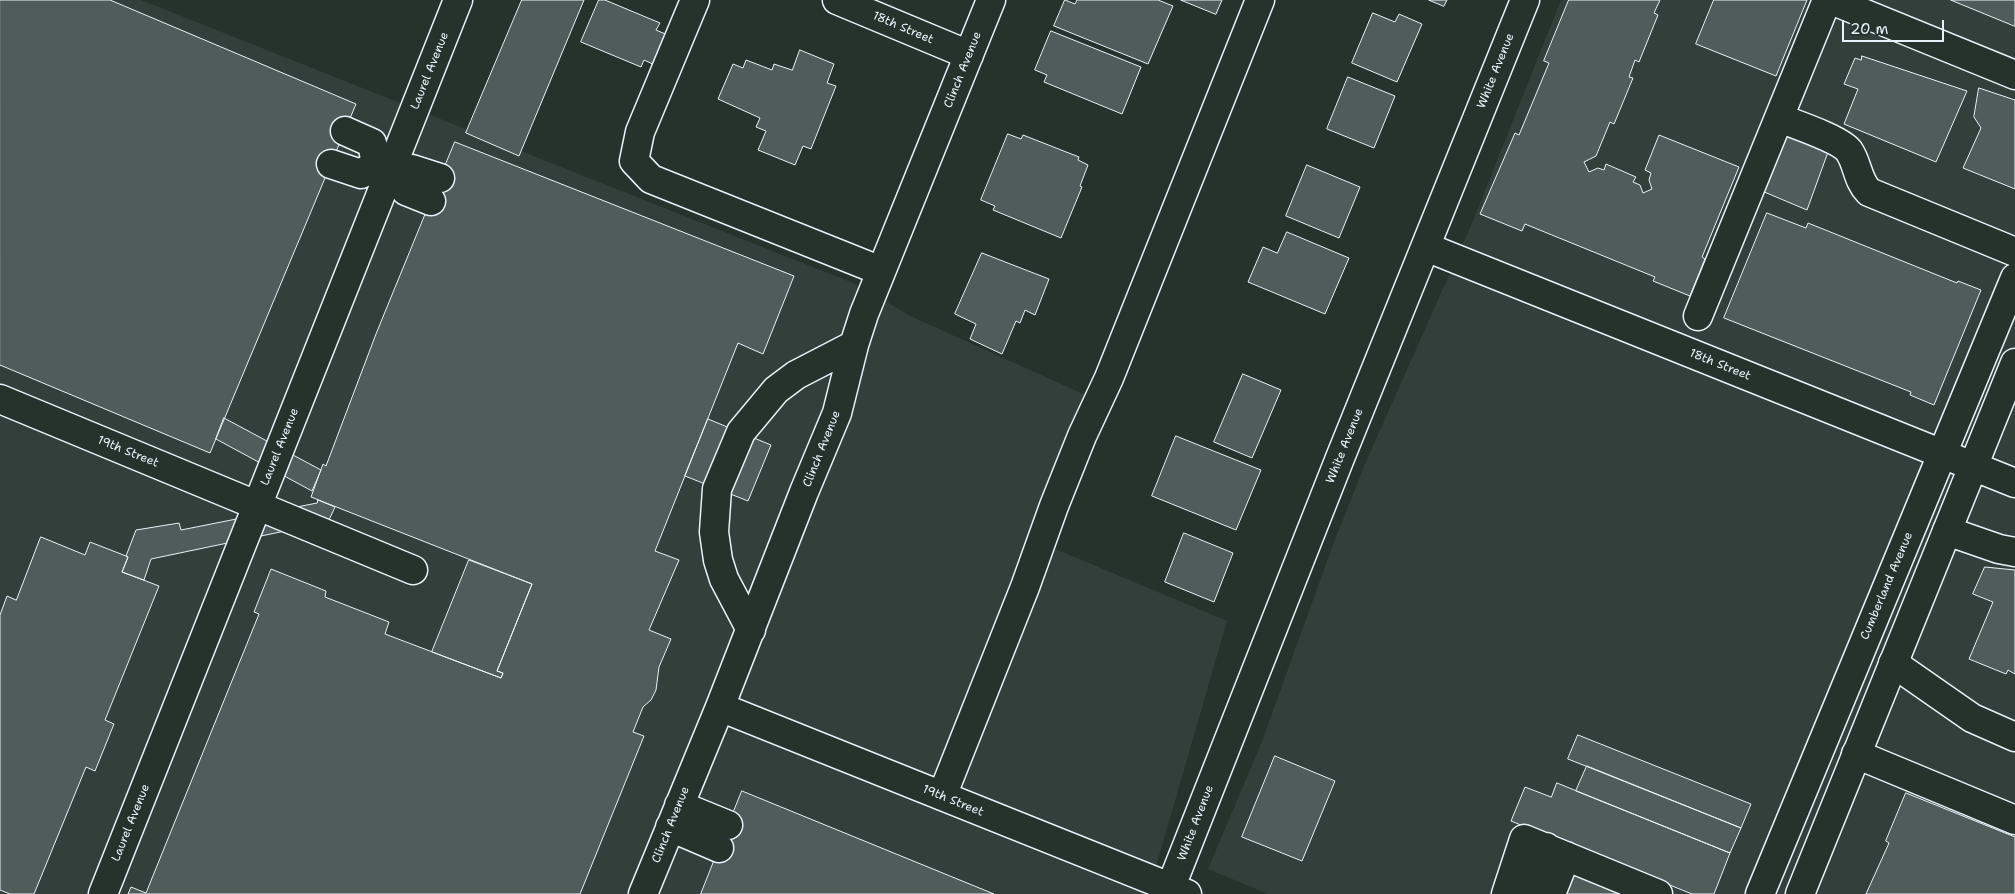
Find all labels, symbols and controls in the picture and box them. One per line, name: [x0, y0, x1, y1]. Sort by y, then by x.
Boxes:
street label: 18th Street: [870, 9, 936, 47]
scale bar: [1845, 10, 1948, 42]
text: 20 m: [1850, 19, 1889, 39]
street label: Laurel Avenue: [408, 30, 452, 112]
street label: Clinch Avenue: [941, 30, 985, 110]
street label: White Avenue: [1474, 31, 1518, 111]
street label: 18th Street: [1687, 346, 1753, 384]
street label: Laurel Avenue: [258, 406, 302, 488]
street label: White Avenue: [1323, 406, 1367, 486]
street label: Clinch Avenue: [800, 409, 844, 489]
street label: 19th Street: [95, 433, 161, 471]
street label: Cumberland Avenue: [1858, 530, 1916, 642]
street label: Laurel Avenue: [109, 782, 153, 864]
street label: 19th Street: [920, 782, 986, 820]
street label: White Avenue: [1175, 783, 1217, 863]
street label: Clinch Avenue: [649, 785, 693, 865]

